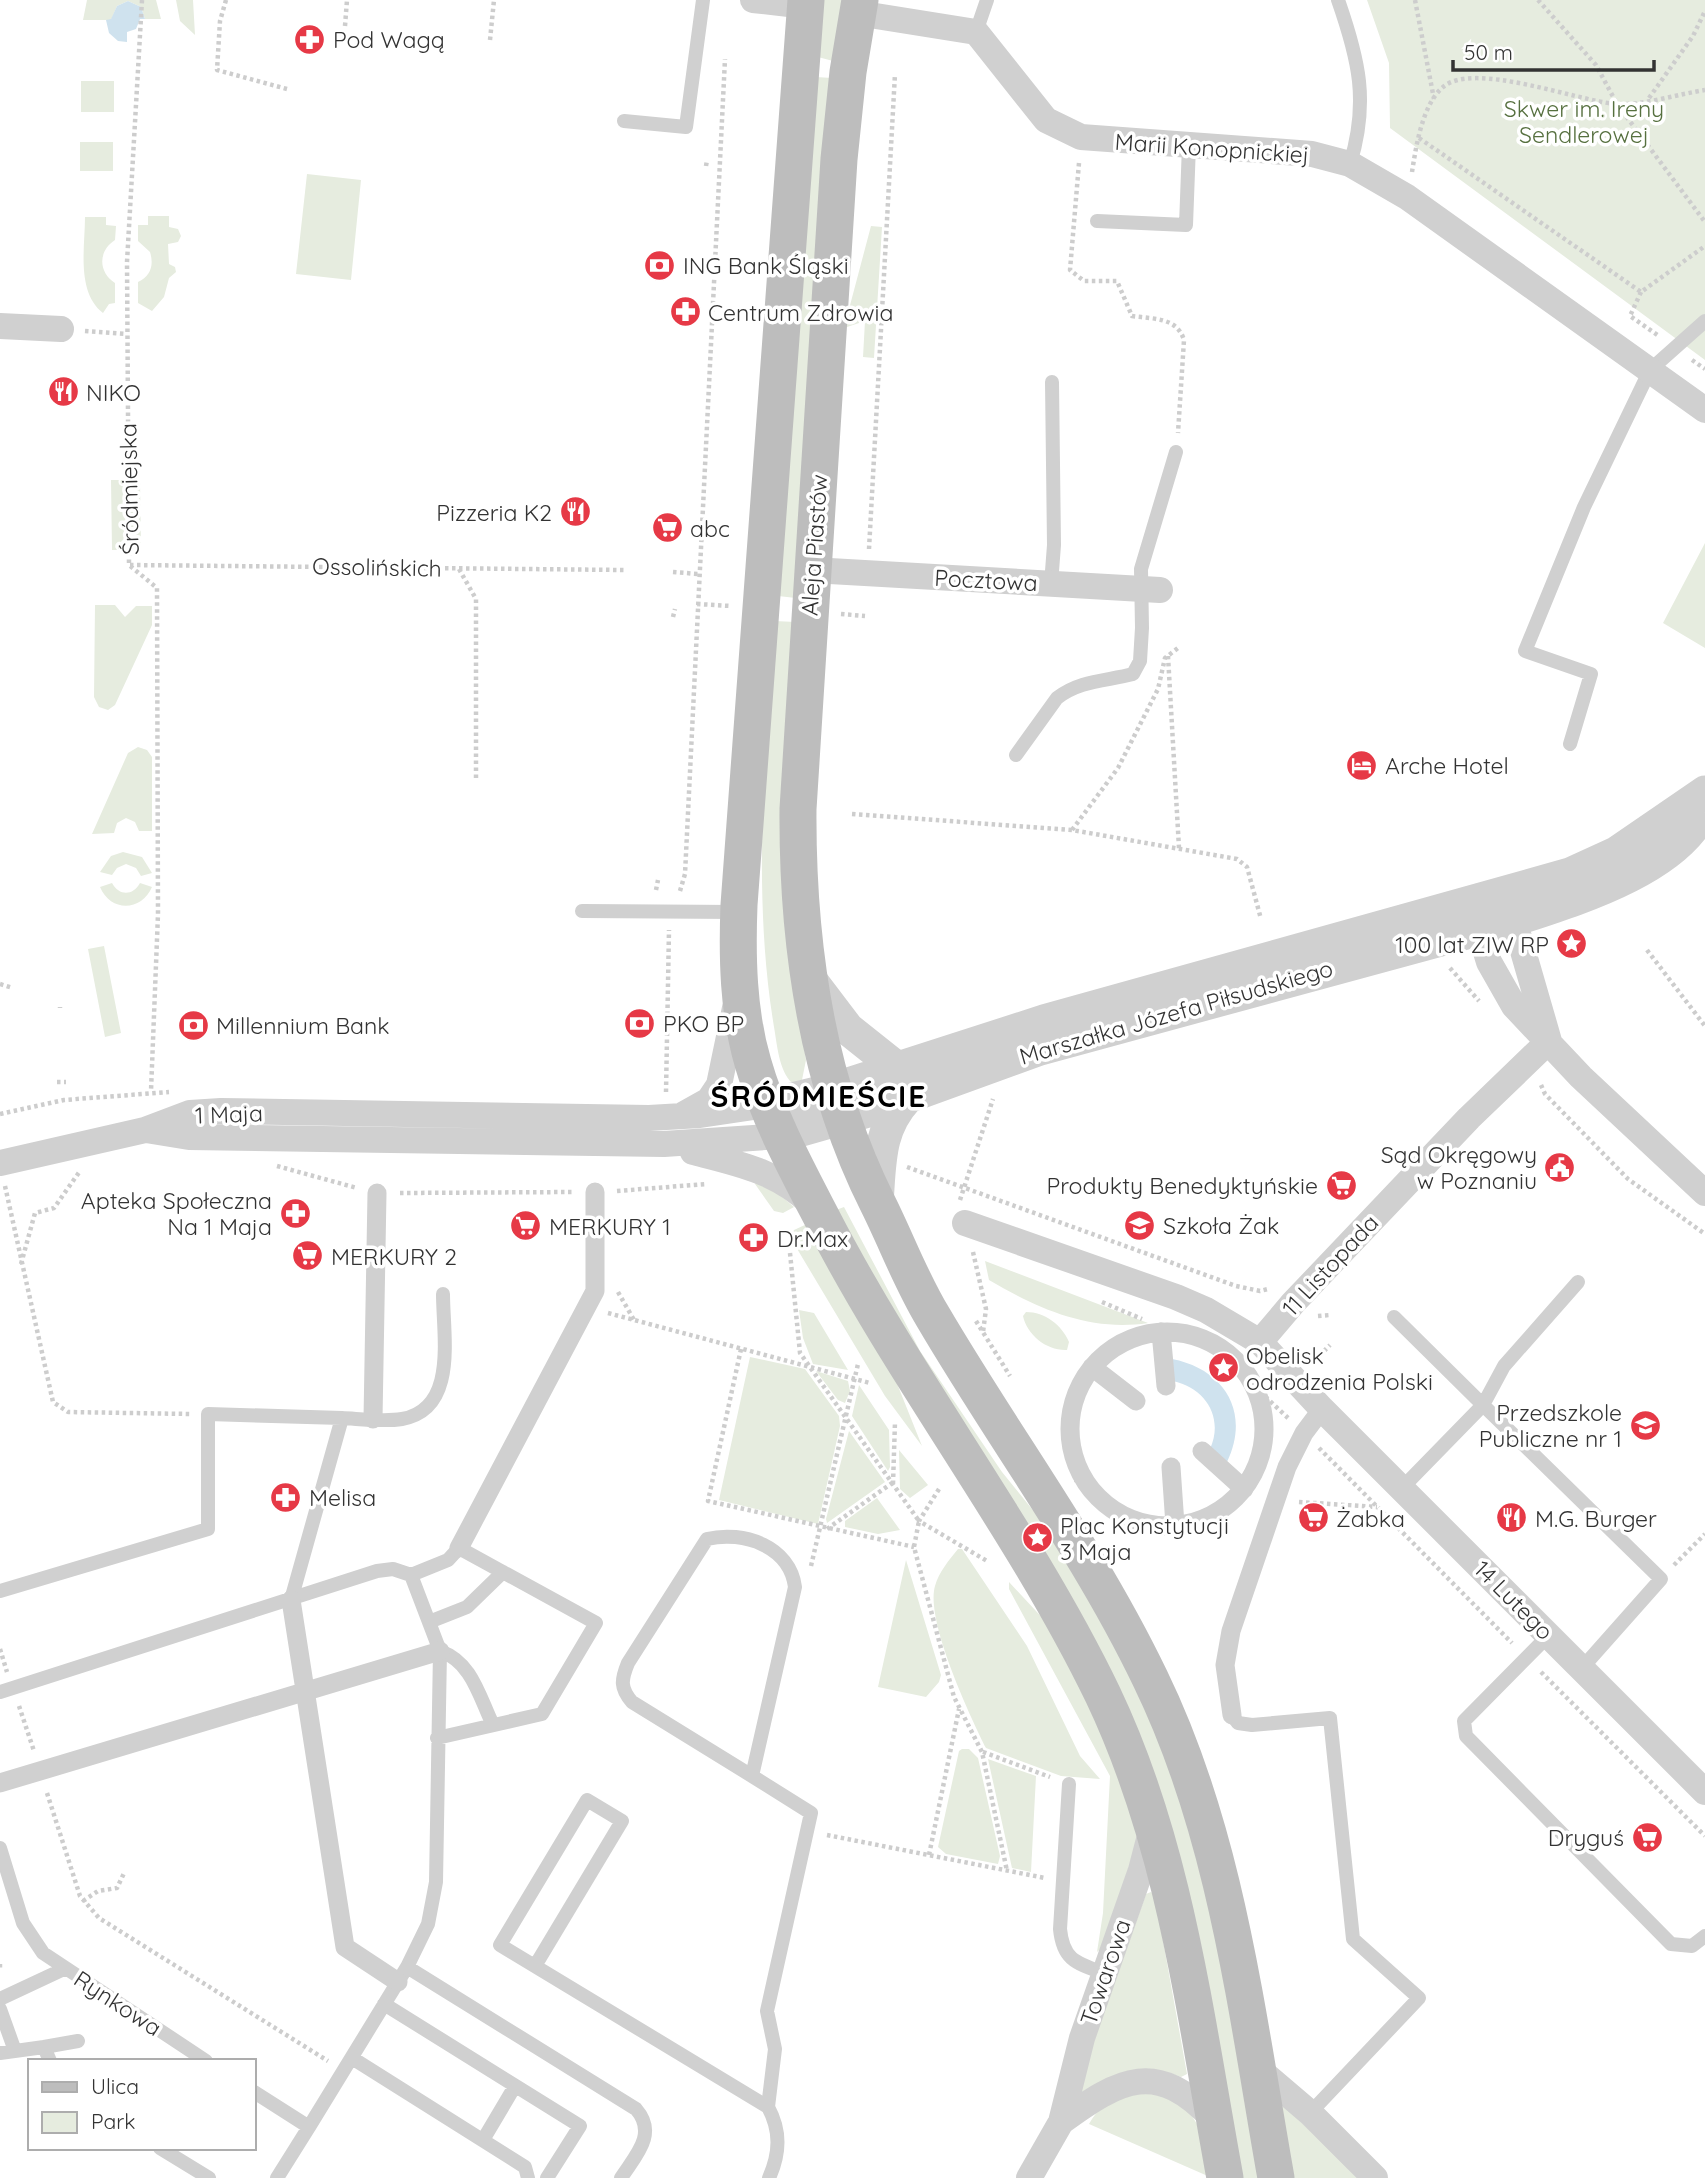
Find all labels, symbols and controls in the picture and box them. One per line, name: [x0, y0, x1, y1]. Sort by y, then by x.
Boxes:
pharmacy icon: Pod Wagą: [293, 22, 327, 56]
place label: Pod Wagą: [333, 25, 445, 54]
scale bar: [1453, 28, 1654, 72]
text: 50 m: [1464, 39, 1513, 65]
park label: Skwer im. Ireny Sendlerowej: [1504, 94, 1664, 149]
street label: Marii Konopnickiej: [1114, 127, 1310, 169]
bank icon: ING Bank Śląski: [643, 248, 677, 282]
place label: ING Bank Śląski: [683, 251, 849, 280]
pharmacy icon: Centrum Zdrowia: [668, 295, 702, 329]
place label: Centrum Zdrowia: [708, 298, 893, 327]
restaurant icon: NIKO: [46, 375, 80, 409]
place label: NIKO: [86, 378, 141, 407]
street label: Śródmiejska: [113, 423, 145, 555]
street label: Aleja Piastów: [795, 473, 833, 617]
restaurant icon: Pizzeria K2: [558, 495, 592, 529]
place label: Pizzeria K2: [436, 498, 552, 527]
supermarket icon: abc: [650, 511, 684, 545]
place label: abc: [690, 514, 730, 543]
street label: Ossolińskich: [312, 551, 442, 583]
street label: Pocztowa: [934, 563, 1038, 597]
hotel icon: Arche Hotel: [1345, 748, 1379, 782]
place label: Arche Hotel: [1385, 751, 1509, 780]
place icon: 100 lat ZIW RP: [1555, 927, 1589, 961]
place label: 100 lat ZIW RP: [1395, 930, 1549, 959]
street label: Marszałka Józefa Piłsudskiego: [1016, 953, 1336, 1071]
bank icon: PKO BP: [623, 1006, 657, 1040]
bank icon: Millennium Bank: [176, 1008, 210, 1042]
place label: PKO BP: [663, 1009, 744, 1038]
place label: Millennium Bank: [216, 1011, 390, 1040]
district label: ŚRÓDMIEŚCIE: [711, 1077, 927, 1115]
street label: 1 Maja: [195, 1098, 263, 1130]
place label: Sąd Okręgowy w Poznaniu: [1381, 1140, 1537, 1195]
public building icon: Sąd Okręgowy w Poznaniu: [1543, 1150, 1577, 1184]
supermarket icon: Produkty Benedyktyńskie: [1324, 1168, 1358, 1202]
place label: Produkty Benedyktyńskie: [1047, 1171, 1318, 1200]
place label: Apteka Społeczna Na 1 Maja: [81, 1186, 272, 1241]
pharmacy icon: Apteka Społeczna Na 1 Maja: [278, 1196, 312, 1230]
school or university icon: Szkoła Żak: [1123, 1208, 1157, 1242]
street label: 11 Listopada: [1276, 1208, 1384, 1322]
supermarket icon: MERKURY 1: [509, 1209, 543, 1243]
place label: Szkoła Żak: [1163, 1211, 1279, 1240]
place label: MERKURY 1: [549, 1212, 671, 1241]
pharmacy icon: Dr.Max: [737, 1221, 771, 1255]
place label: Dr.Max: [777, 1224, 848, 1253]
supermarket icon: MERKURY 2: [291, 1239, 325, 1273]
place label: MERKURY 2: [331, 1242, 457, 1271]
place label: Obelisk odrodzenia Polski: [1246, 1341, 1433, 1396]
place icon: Obelisk odrodzenia Polski: [1206, 1351, 1240, 1385]
place label: Przedszkole Publiczne nr 1: [1479, 1398, 1622, 1453]
school or university icon: Przedszkole Publiczne nr 1: [1628, 1408, 1662, 1442]
pharmacy icon: Melisa: [269, 1480, 303, 1514]
place label: Melisa: [309, 1483, 376, 1512]
supermarket icon: Żabka: [1296, 1501, 1330, 1535]
restaurant icon: M.G. Burger: [1495, 1501, 1529, 1535]
place label: Żabka: [1336, 1504, 1405, 1533]
place label: M.G. Burger: [1535, 1504, 1657, 1533]
place label: Plac Konstytucji 3 Maja: [1060, 1511, 1229, 1566]
place icon: Plac Konstytucji 3 Maja: [1020, 1521, 1054, 1555]
street label: 14 Lutego: [1468, 1554, 1560, 1646]
supermarket icon: Dryguś: [1630, 1820, 1664, 1854]
place label: Dryguś: [1548, 1823, 1624, 1852]
street label: Towarowa: [1073, 1915, 1137, 2029]
street label: Rynkowa: [69, 1964, 167, 2042]
legend: [28, 2059, 256, 2150]
text: Ulica: [91, 2073, 139, 2099]
text: Park: [91, 2108, 135, 2134]

